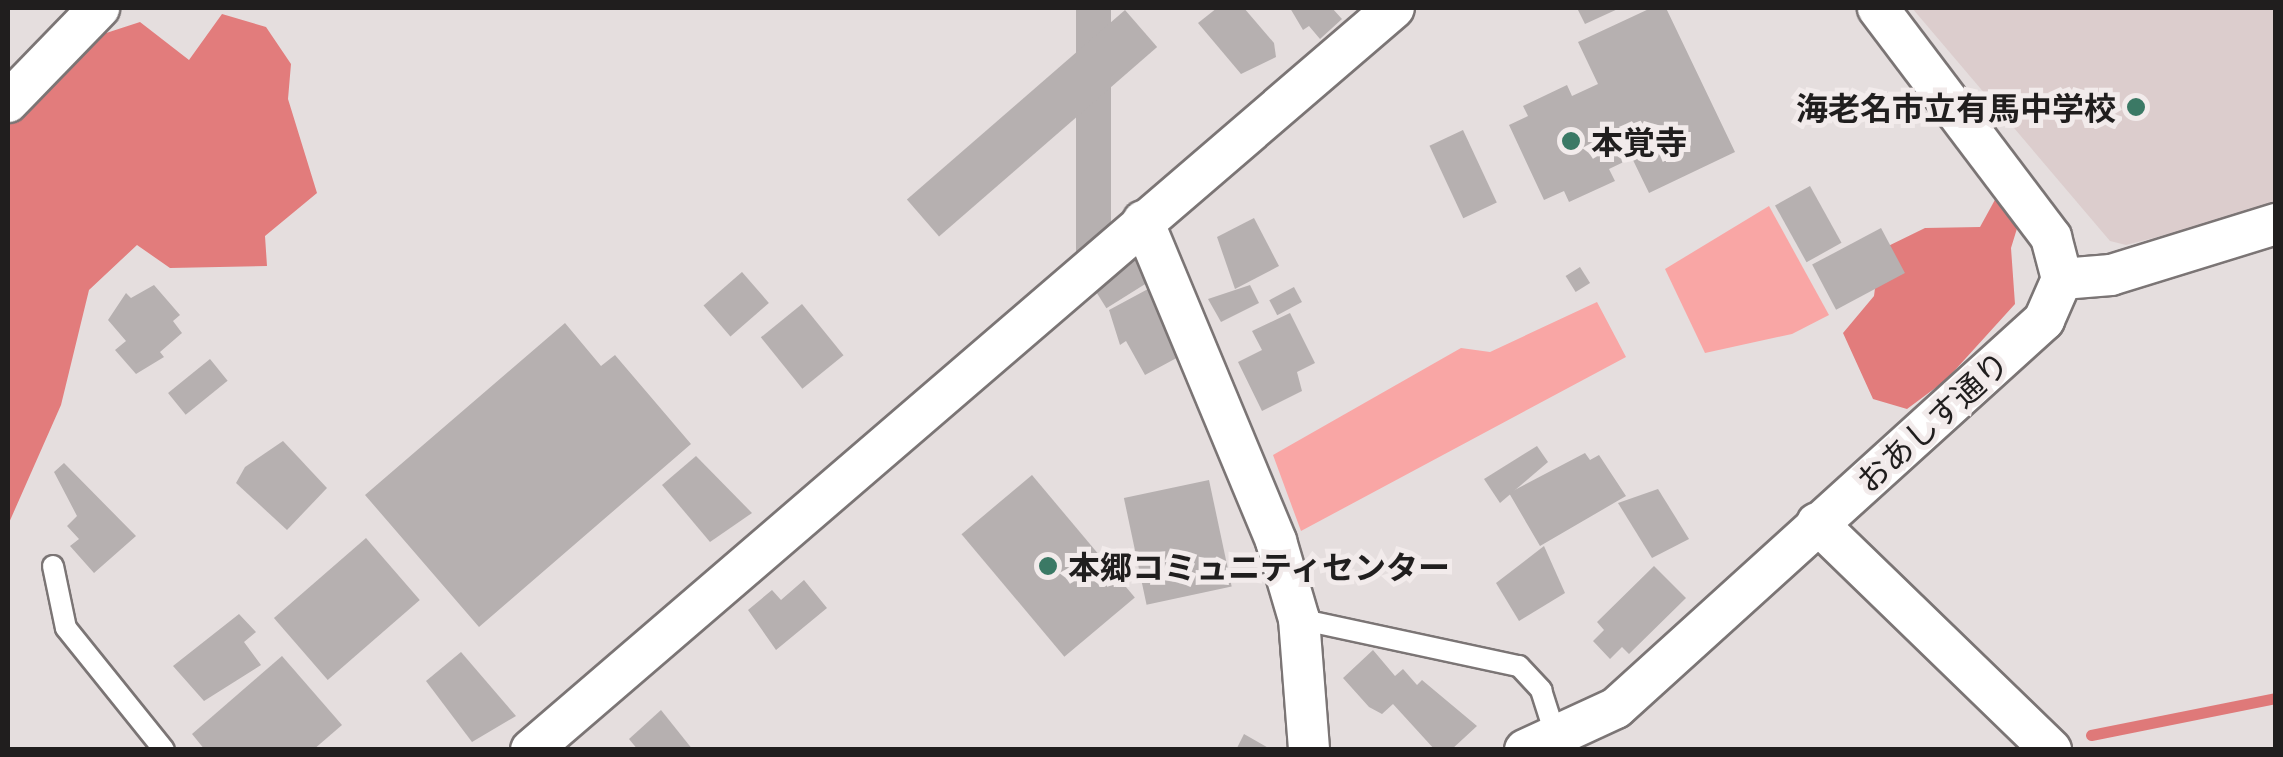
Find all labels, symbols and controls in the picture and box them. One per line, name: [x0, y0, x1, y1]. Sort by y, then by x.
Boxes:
place label: 海老名市立有馬中学校: [1796, 88, 2116, 126]
marker: 海老名市立有馬中学校: [2125, 96, 2147, 118]
place label: 本覚寺: [1591, 122, 1687, 160]
marker: 本覚寺: [1560, 130, 1582, 152]
street label: おあしす通り: [1848, 342, 2016, 500]
place label: 本郷コミュニティセンター: [1068, 547, 1452, 585]
marker: 本郷コミュニティセンター: [1037, 555, 1059, 577]

